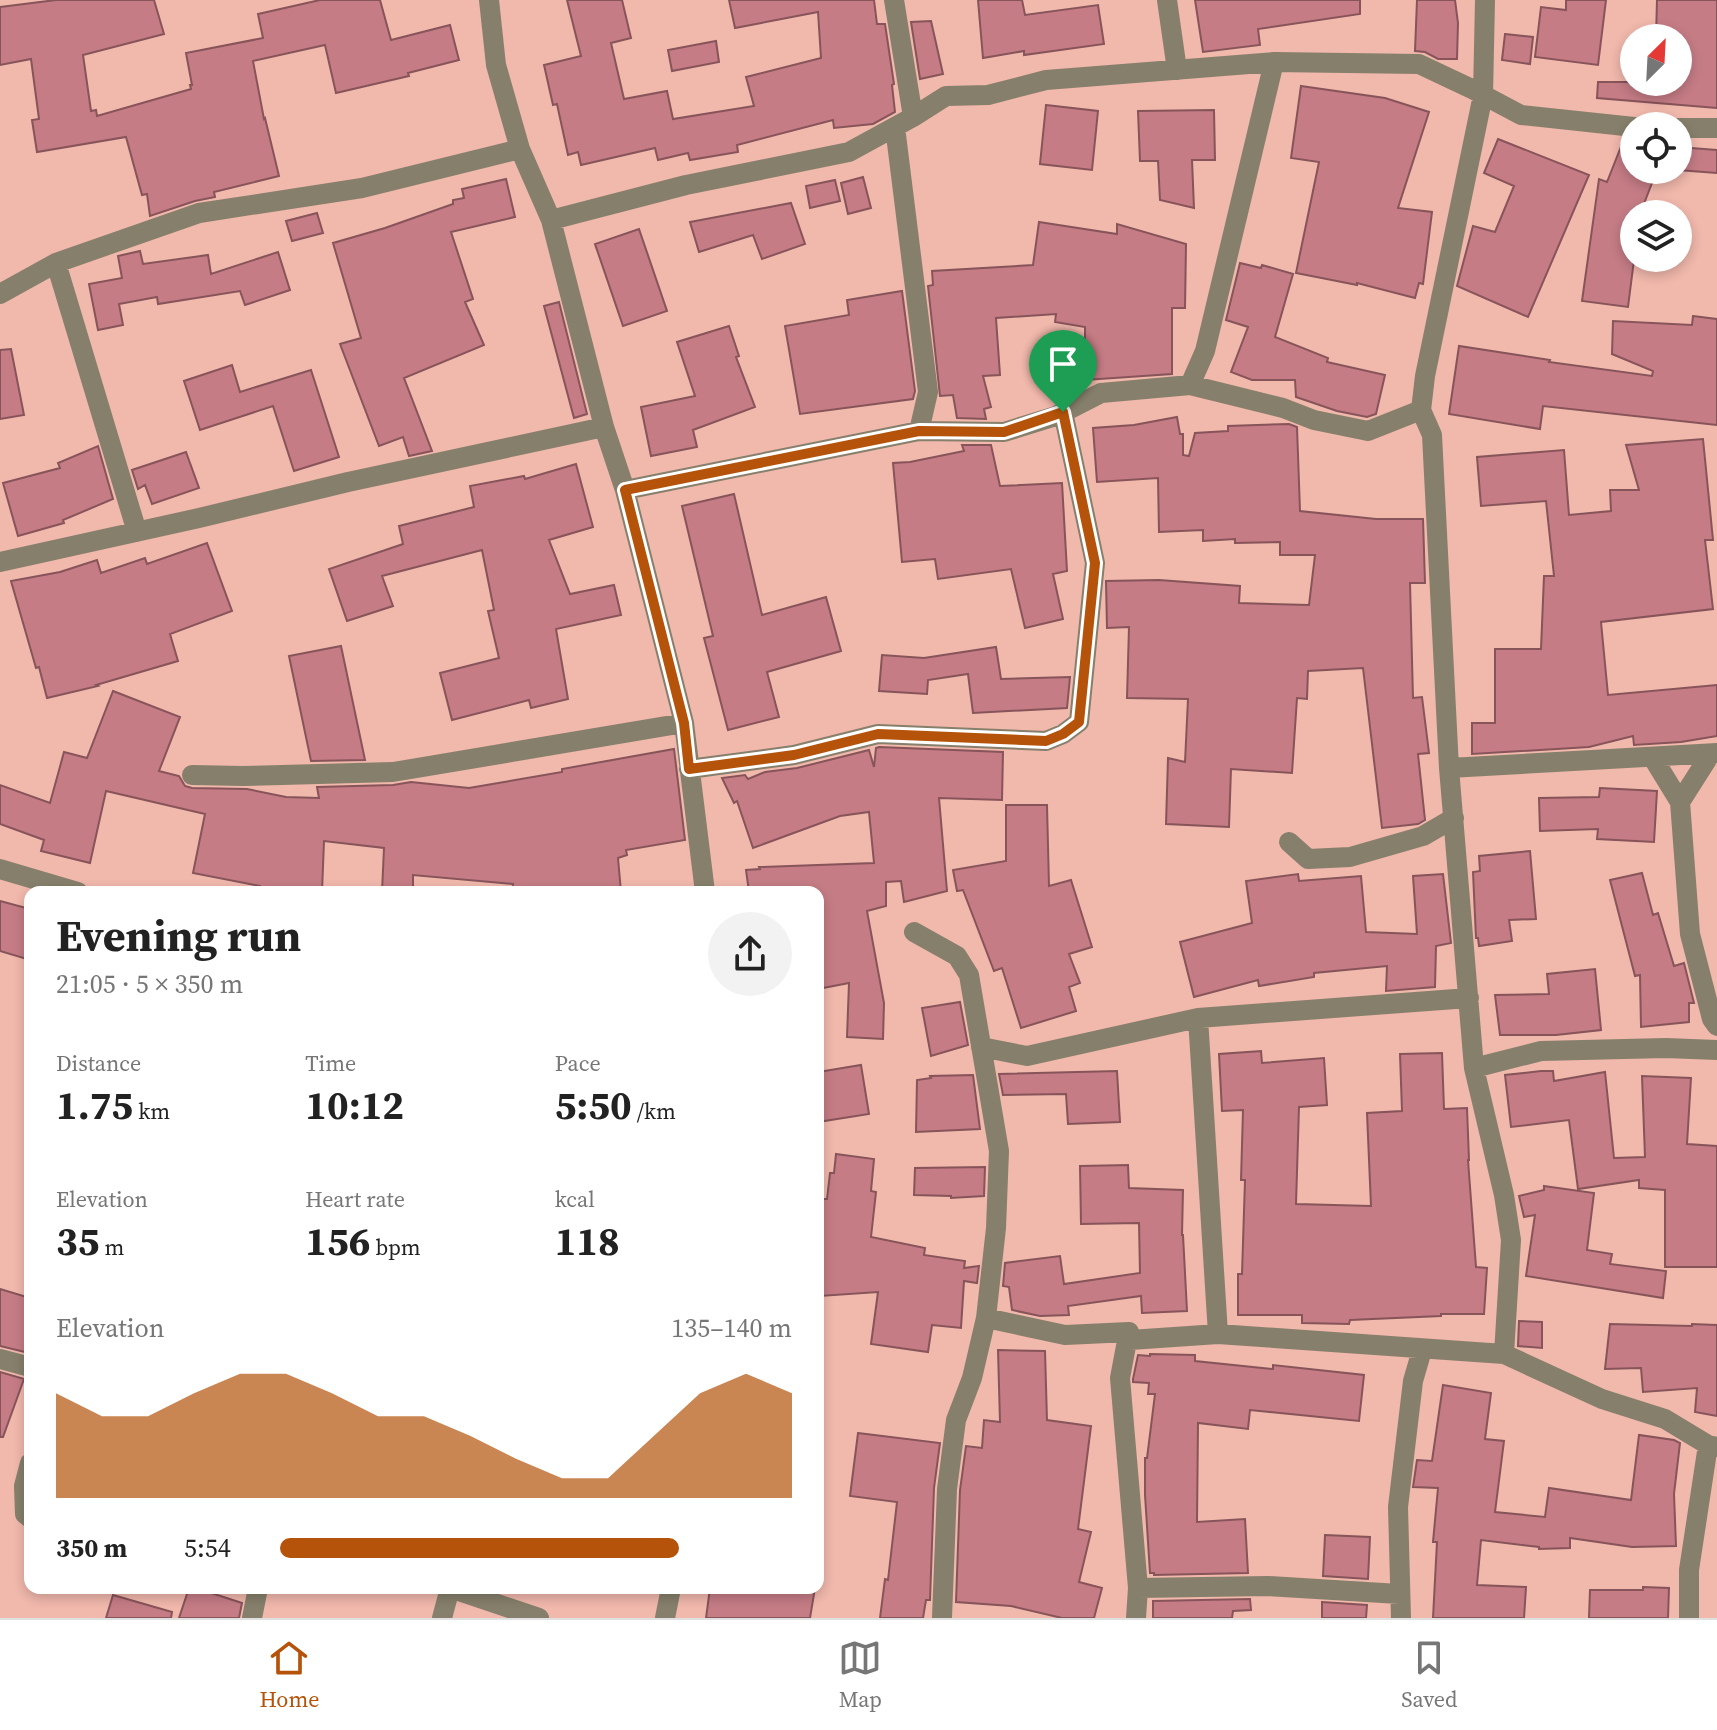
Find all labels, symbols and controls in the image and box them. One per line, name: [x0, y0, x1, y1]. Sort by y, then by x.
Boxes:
north arrow: [1620, 24, 1692, 96]
map controls: [1620, 24, 1692, 272]
button: locate: [1620, 112, 1692, 184]
button: layers: [1620, 200, 1692, 272]
pin: [1029, 330, 1097, 412]
icon: arrive: [1041, 342, 1085, 386]
text: Evening run: [56, 905, 301, 966]
button: share: [708, 912, 792, 996]
text: 21:05 · 5 × 350 m: [56, 966, 243, 1002]
text: Distance: [56, 1048, 141, 1078]
text: Time: [305, 1048, 356, 1078]
text: Pace: [555, 1048, 601, 1078]
text: 1.75: [56, 1078, 133, 1132]
text: 10:12: [305, 1078, 404, 1132]
text: 5:50: [555, 1078, 632, 1132]
text: km: [133, 1096, 170, 1126]
text: /km: [632, 1096, 676, 1126]
text: Elevation: [56, 1184, 148, 1214]
text: Heart rate: [305, 1184, 405, 1214]
text: kcal: [555, 1184, 595, 1214]
text: 35: [56, 1214, 99, 1268]
text: 156: [305, 1214, 370, 1268]
text: 118: [555, 1214, 620, 1268]
text: m: [99, 1232, 124, 1262]
text: bpm: [370, 1232, 421, 1262]
text: Elevation: [56, 1310, 165, 1346]
text: 135–140 m: [671, 1310, 792, 1346]
text: 350 m: [56, 1530, 127, 1566]
text: 5:54: [184, 1530, 231, 1566]
tab: Home: [259, 1636, 319, 1714]
tab: Map: [838, 1636, 882, 1714]
tab: Saved: [1401, 1636, 1458, 1714]

